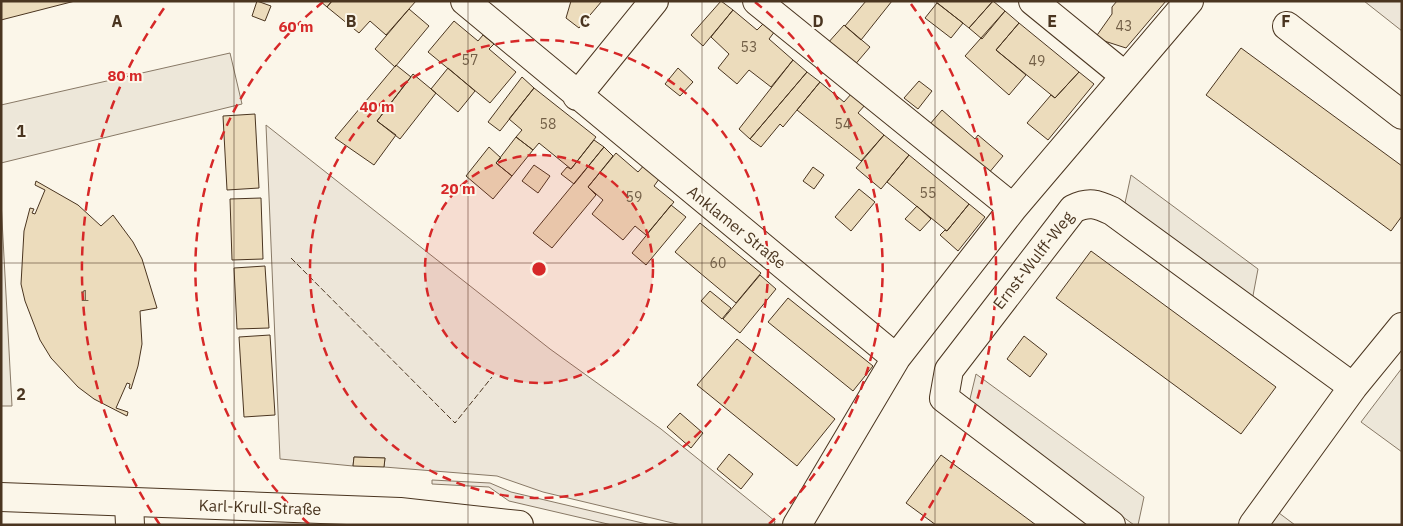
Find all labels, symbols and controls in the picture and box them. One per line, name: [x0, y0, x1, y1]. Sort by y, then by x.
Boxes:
text: A: [112, 11, 123, 31]
text: B: [346, 11, 357, 31]
text: C: [580, 11, 590, 31]
text: D: [812, 11, 824, 31]
text: E: [1047, 11, 1057, 31]
text: F: [1281, 11, 1291, 31]
text: 60 m: [279, 17, 313, 36]
house number: 43: [1116, 17, 1132, 35]
house number: 53: [741, 38, 757, 56]
house number: 57: [462, 51, 478, 69]
house number: 49: [1029, 52, 1045, 70]
text: 80 m: [108, 66, 142, 85]
text: 40 m: [360, 97, 394, 116]
house number: 58: [540, 115, 556, 133]
house number: 54: [835, 115, 851, 133]
text: 1: [16, 121, 26, 141]
text: 20 m: [441, 179, 475, 198]
street label: Anklamer Straße: [684, 181, 791, 273]
house number: 55: [920, 184, 936, 202]
house number: 59: [626, 188, 642, 206]
street label: Ernst-Wulff-Weg: [989, 207, 1078, 313]
house number: 60: [710, 254, 726, 272]
centre of rings: [530, 260, 548, 278]
house number: 1: [81, 287, 89, 305]
text: 2: [16, 384, 26, 404]
street label: Karl-Krull-Straße: [198, 495, 322, 519]

